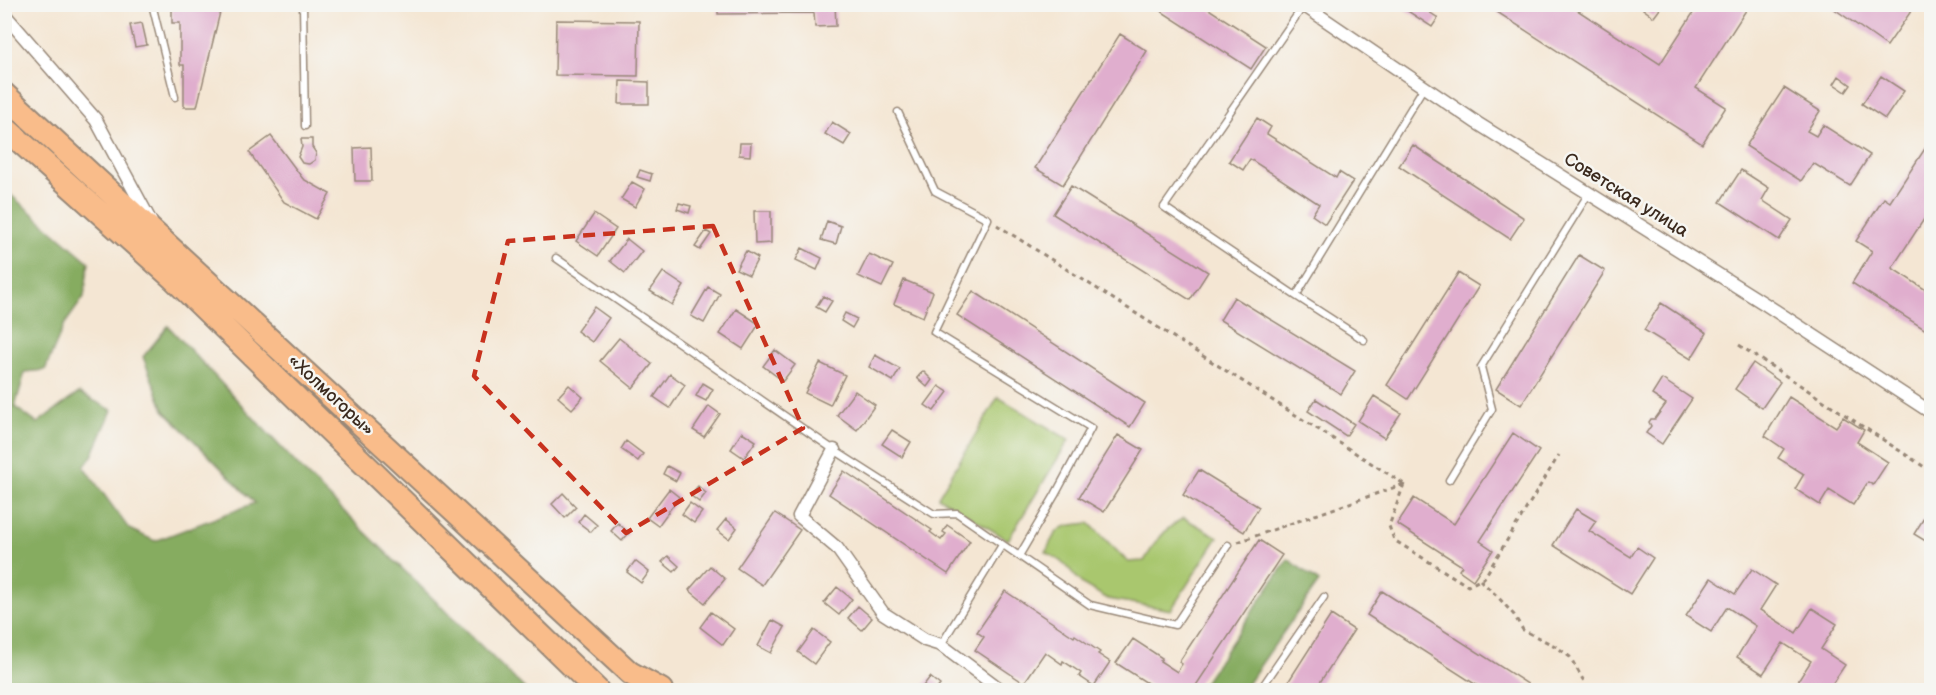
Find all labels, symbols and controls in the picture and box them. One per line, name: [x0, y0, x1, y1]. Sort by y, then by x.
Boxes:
street label: Советская улица: [1560, 148, 1692, 242]
street label: «Холмогоры»: [284, 350, 378, 440]

